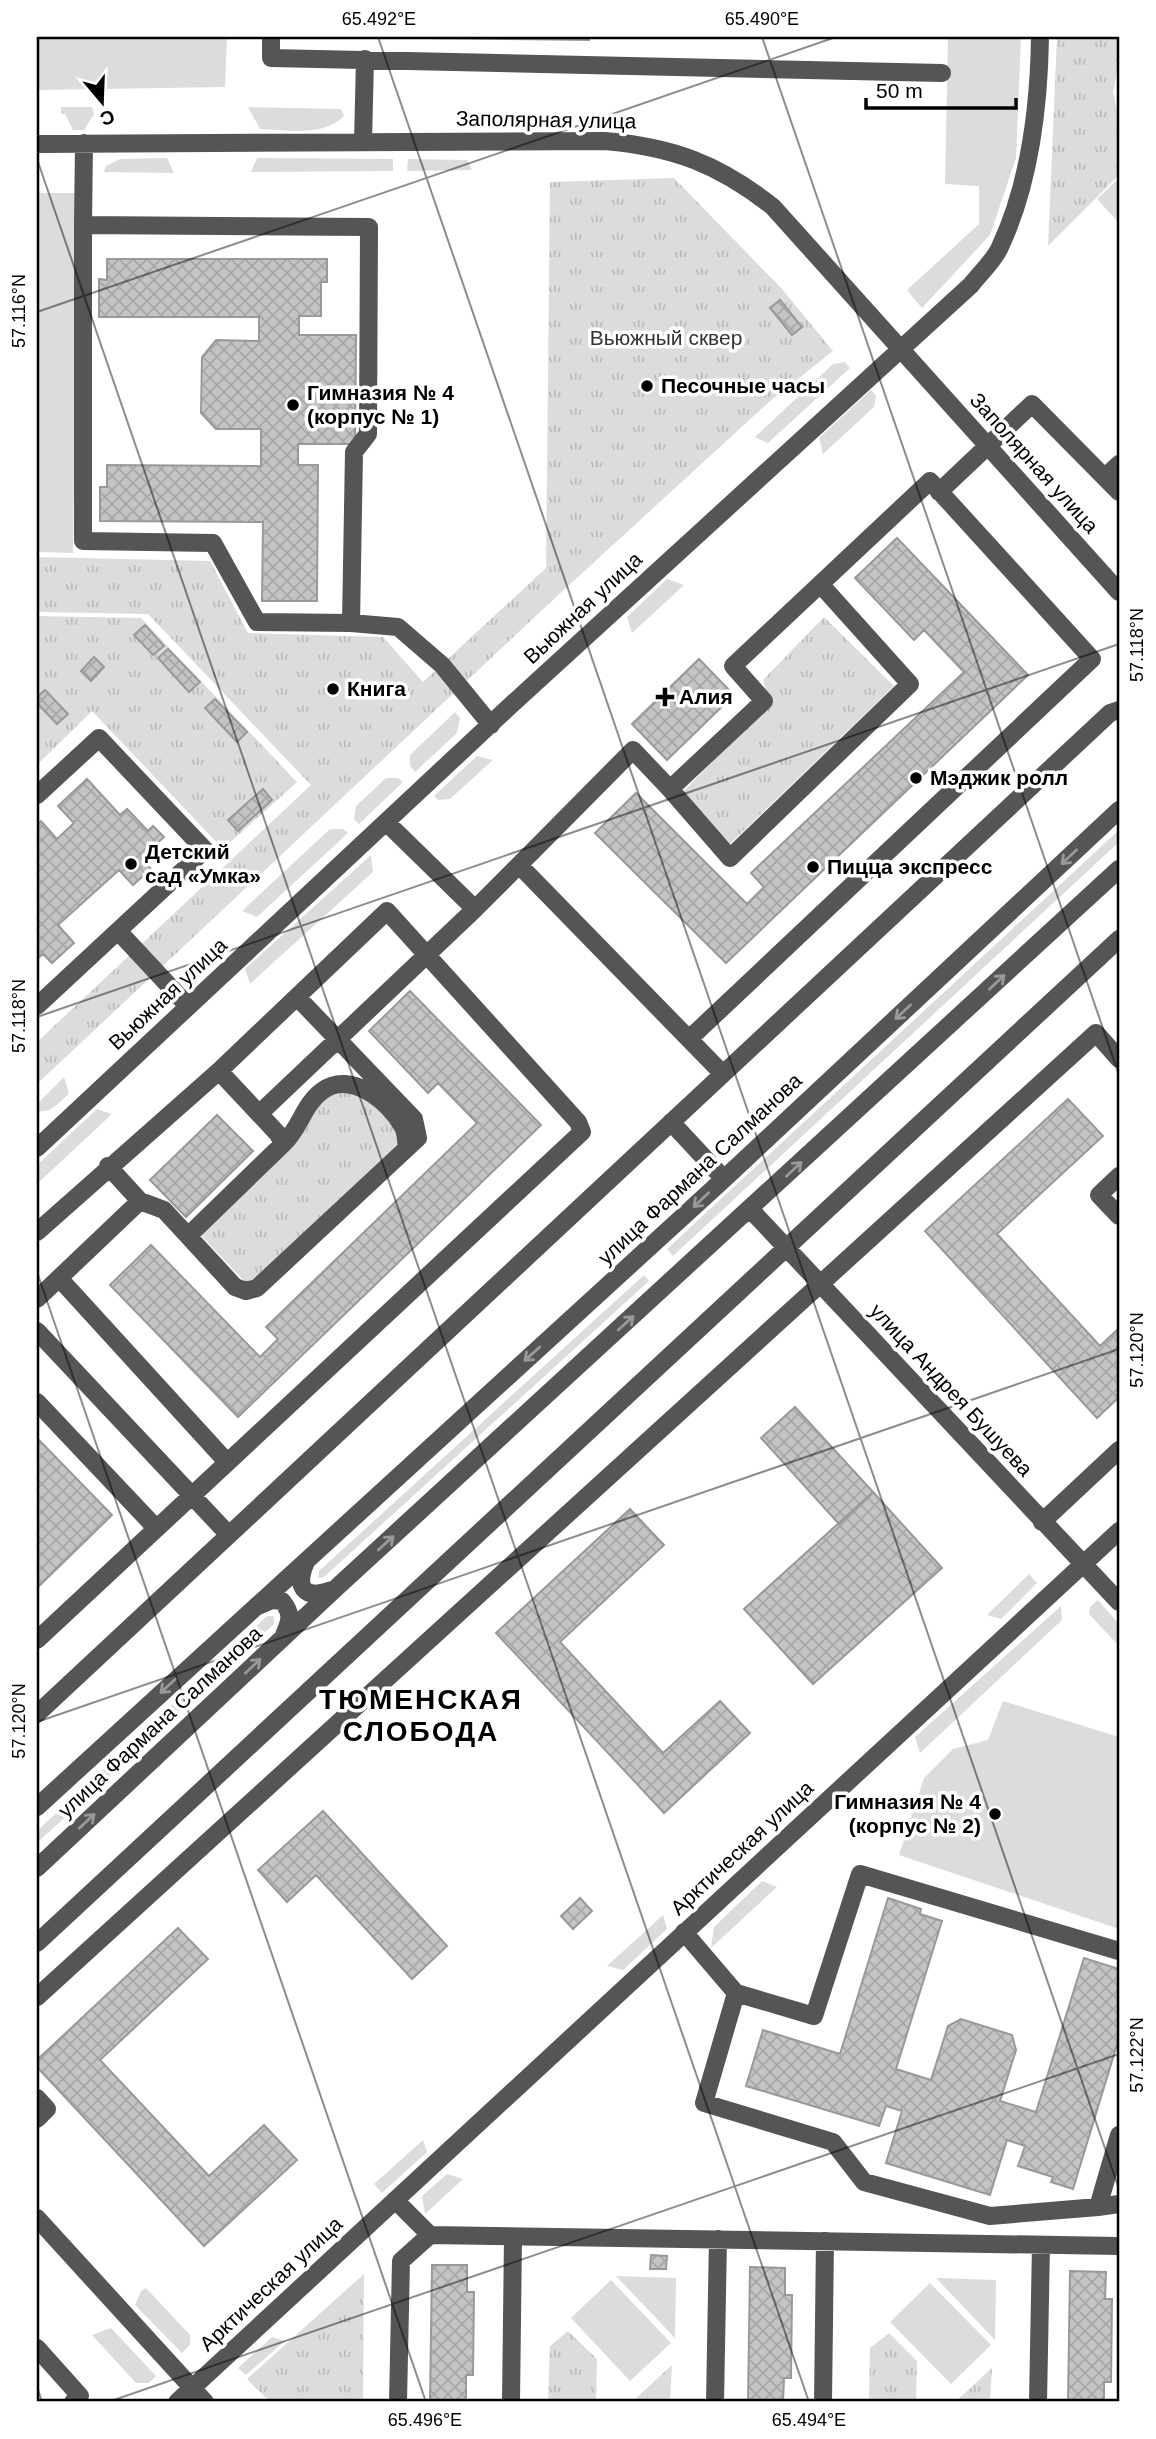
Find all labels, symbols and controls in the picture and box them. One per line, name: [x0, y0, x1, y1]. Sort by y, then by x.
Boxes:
text: 65.492°E: [342, 9, 416, 29]
text: 65.490°E: [725, 9, 799, 29]
north arrow: [66, 66, 136, 136]
scale bar: [866, 66, 1016, 110]
text: 50 m: [876, 79, 923, 102]
text: С: [97, 105, 117, 130]
street label: Заполярная улица: [456, 106, 637, 133]
text: 57.116°N: [9, 274, 29, 348]
park label: Вьюжный сквер: [590, 326, 742, 349]
place label: Песочные часы: [661, 374, 825, 397]
marker: Песочные часы: [639, 378, 655, 394]
place label: Гимназия № 4 (корпус № 1): [307, 381, 454, 428]
street label: Заполярная улица: [965, 388, 1104, 538]
marker: Гимназия № 4 (корпус № 1): [285, 397, 301, 413]
street label: Вьюжная улица: [519, 547, 647, 668]
text: 57.118°N: [1127, 608, 1147, 682]
place label: Книга: [347, 677, 406, 700]
marker: Книга: [325, 681, 341, 697]
place label: Алия: [679, 685, 733, 708]
marker: Алия: [657, 689, 673, 705]
place label: Мэджик ролл: [930, 766, 1068, 789]
marker: Мэджик ролл: [908, 770, 924, 786]
place label: Детский сад «Умка»: [145, 840, 261, 887]
one-way arrow: [1061, 848, 1078, 865]
place label: Пицца экспресс: [827, 855, 993, 878]
marker: Детский сад «Умка»: [123, 856, 139, 872]
marker: Пицца экспресс: [805, 859, 821, 875]
street label: Вьюжная улица: [104, 933, 232, 1054]
one-way arrow: [988, 974, 1006, 990]
text: 57.118°N: [9, 979, 29, 1053]
one-way arrow: [894, 1004, 912, 1020]
street label: улица Фармана Салманова: [593, 1068, 806, 1269]
one-way arrow: [784, 1162, 802, 1178]
one-way arrow: [693, 1192, 710, 1209]
street label: улица Андрея Бушуева: [865, 1299, 1037, 1481]
text: 57.120°N: [1127, 1312, 1147, 1388]
one-way arrow: [617, 1315, 635, 1331]
one-way arrow: [524, 1345, 542, 1361]
one-way arrow: [377, 1534, 394, 1551]
street label: улица Фармана Салманова: [53, 1621, 266, 1822]
one-way arrow: [244, 1658, 262, 1674]
one-way arrow: [160, 1678, 178, 1694]
text: 57.120°N: [9, 1683, 29, 1759]
district label: ТЮМЕНСКАЯ СЛОБОДА: [319, 1684, 523, 1747]
street label: Арктическая улица: [666, 1776, 818, 1919]
place label: Гимназия № 4 (корпус № 2): [834, 1790, 981, 1837]
marker: Гимназия № 4 (корпус № 2): [987, 1806, 1003, 1822]
one-way arrow: [78, 1813, 95, 1830]
text: 57.122°N: [1127, 2017, 1147, 2093]
street label: Арктическая улица: [195, 2212, 347, 2355]
text: 65.496°E: [388, 2410, 462, 2430]
text: 65.494°E: [772, 2410, 846, 2430]

